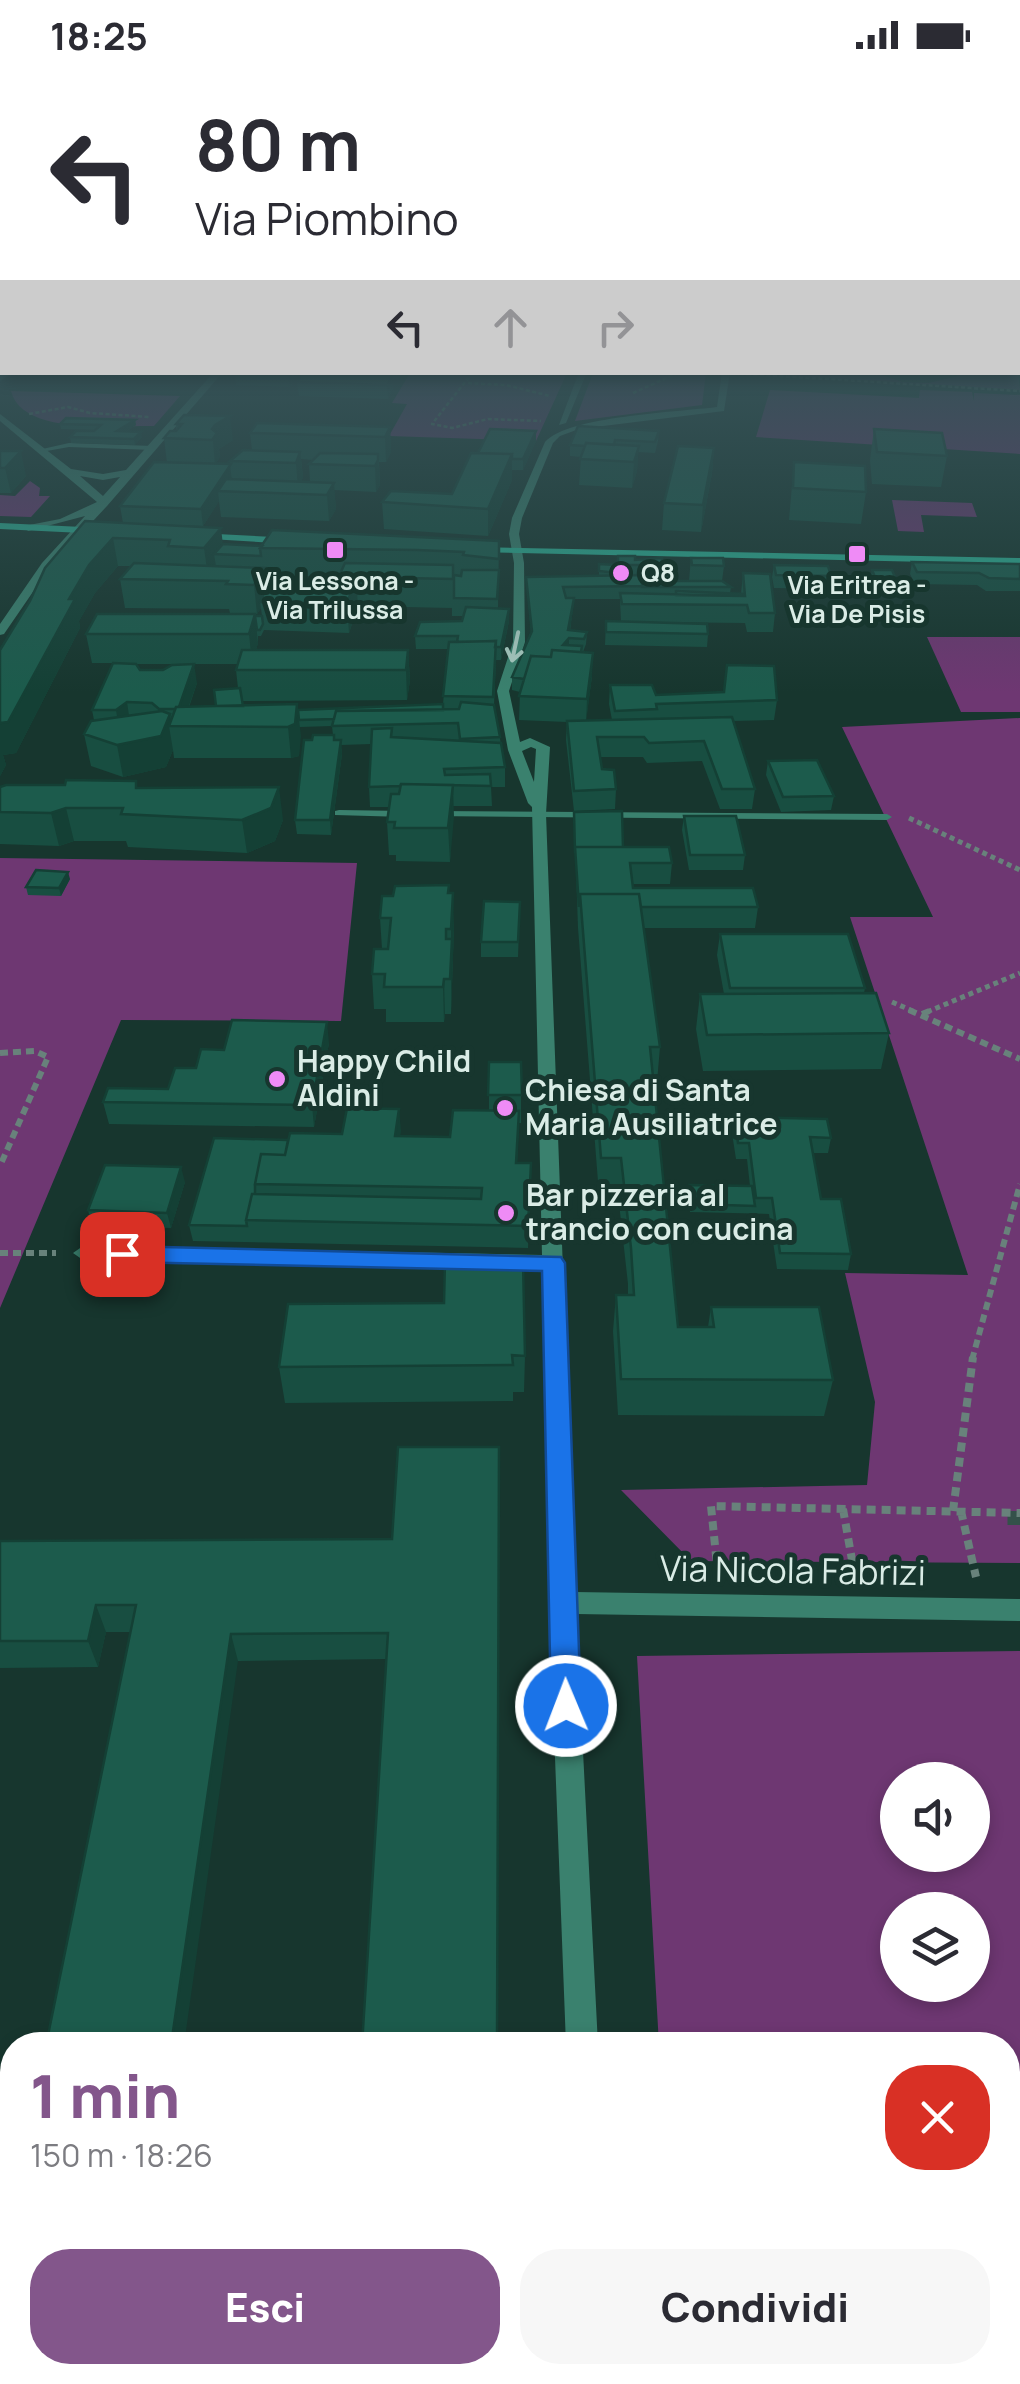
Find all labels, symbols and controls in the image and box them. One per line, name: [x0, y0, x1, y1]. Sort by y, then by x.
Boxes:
text: 18:25: [50, 9, 148, 61]
text: 80 m: [195, 96, 361, 192]
icon: left: [30, 110, 160, 240]
text: Via Piombino: [195, 187, 459, 249]
icon: left: [378, 300, 433, 355]
icon: ahead: [483, 300, 538, 355]
icon: right: [588, 300, 643, 355]
marker: Via Lessona - Via Trilussa: [324, 539, 346, 561]
marker: Via Eritrea - Via De Pisis: [846, 543, 868, 565]
place label: Q8: [641, 555, 675, 590]
marker: Q8: [610, 562, 632, 584]
place label: Via Lessona - Via Trilussa: [256, 563, 414, 627]
place label: Via Eritrea - Via De Pisis: [788, 567, 926, 631]
one-way arrow: [505, 630, 523, 662]
place label: Happy Child Aldini: [297, 1040, 471, 1115]
marker: Happy Child Aldini: [266, 1068, 288, 1090]
place label: Chiesa di Santa Maria Ausiliatrice: [525, 1069, 778, 1144]
marker: Chiesa di Santa Maria Ausiliatrice: [494, 1097, 516, 1119]
place label: Bar pizzeria al trancio con cucina: [526, 1174, 794, 1249]
marker: Bar pizzeria al trancio con cucina: [495, 1202, 517, 1224]
pin: [80, 1212, 165, 1297]
icon: arrive: [95, 1227, 150, 1282]
street label: Via Nicola Fabrizi: [660, 1544, 926, 1596]
position arrow: [514, 1654, 618, 1758]
map controls: [880, 1762, 990, 2002]
button: sound: [880, 1762, 990, 1872]
button: layers: [880, 1892, 990, 2002]
text: 1 min: [30, 2054, 180, 2136]
button: close: [885, 2065, 990, 2170]
text: 150 m · 18:26: [30, 2133, 213, 2177]
button: Esci: [30, 2249, 500, 2364]
button: Condividi: [520, 2249, 990, 2364]

